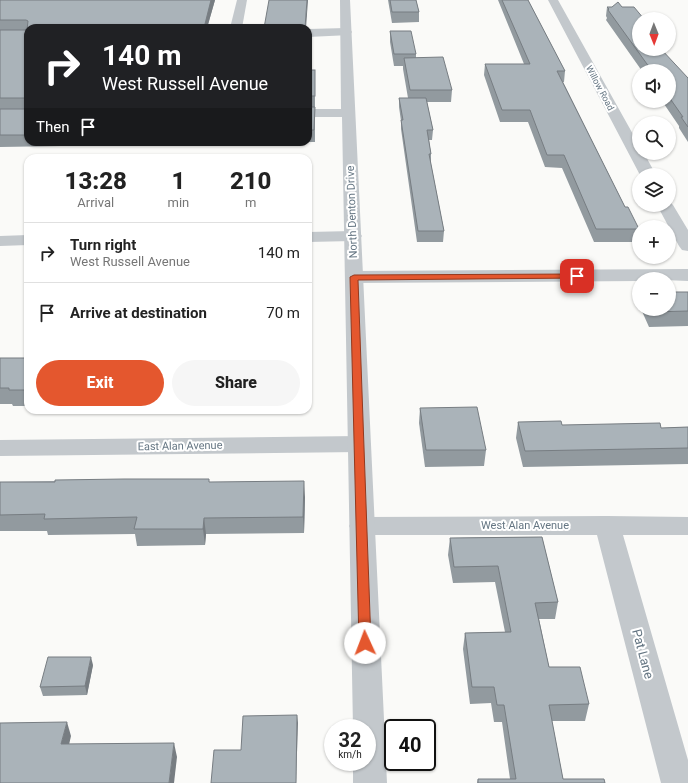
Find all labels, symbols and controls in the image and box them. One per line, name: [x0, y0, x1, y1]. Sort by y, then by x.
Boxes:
north arrow: [632, 12, 676, 56]
map controls: [632, 12, 676, 316]
text: 140 m: [102, 39, 181, 72]
icon: right: [36, 40, 88, 92]
street label: Willow Road: [584, 64, 616, 112]
button: sound: [632, 64, 676, 108]
text: West Russell Avenue: [102, 73, 268, 94]
icon: arrive: [77, 116, 99, 138]
button: search: [632, 116, 676, 160]
text: Then: [36, 118, 69, 136]
street label: North Denton Drive: [344, 165, 360, 259]
text: 13:28: [65, 167, 127, 195]
text: 1: [171, 167, 185, 195]
text: 210: [230, 167, 271, 195]
button: layers: [632, 168, 676, 212]
text: Arrival: [77, 195, 114, 210]
text: min: [168, 195, 189, 210]
text: m: [245, 195, 256, 210]
button: +: [632, 220, 676, 264]
text: Turn right: [70, 236, 136, 254]
icon: right: [36, 242, 58, 264]
text: 140 m: [258, 244, 300, 262]
text: West Russell Avenue: [70, 254, 190, 269]
pin: [560, 259, 594, 293]
icon: arrive: [566, 265, 588, 287]
button: −: [632, 272, 676, 316]
icon: arrive: [36, 302, 58, 324]
text: Arrive at destination: [70, 304, 207, 322]
text: 70 m: [266, 304, 300, 322]
button: Exit: [36, 360, 164, 406]
button: Share: [172, 360, 300, 406]
street label: East Alan Avenue: [137, 439, 223, 453]
street label: West Alan Avenue: [481, 519, 569, 532]
position arrow: [344, 622, 386, 664]
street label: Pat Lane: [629, 628, 657, 681]
speed limit sign: 40: [384, 719, 436, 771]
text: 32: [339, 728, 361, 752]
text: km/h: [338, 749, 362, 760]

